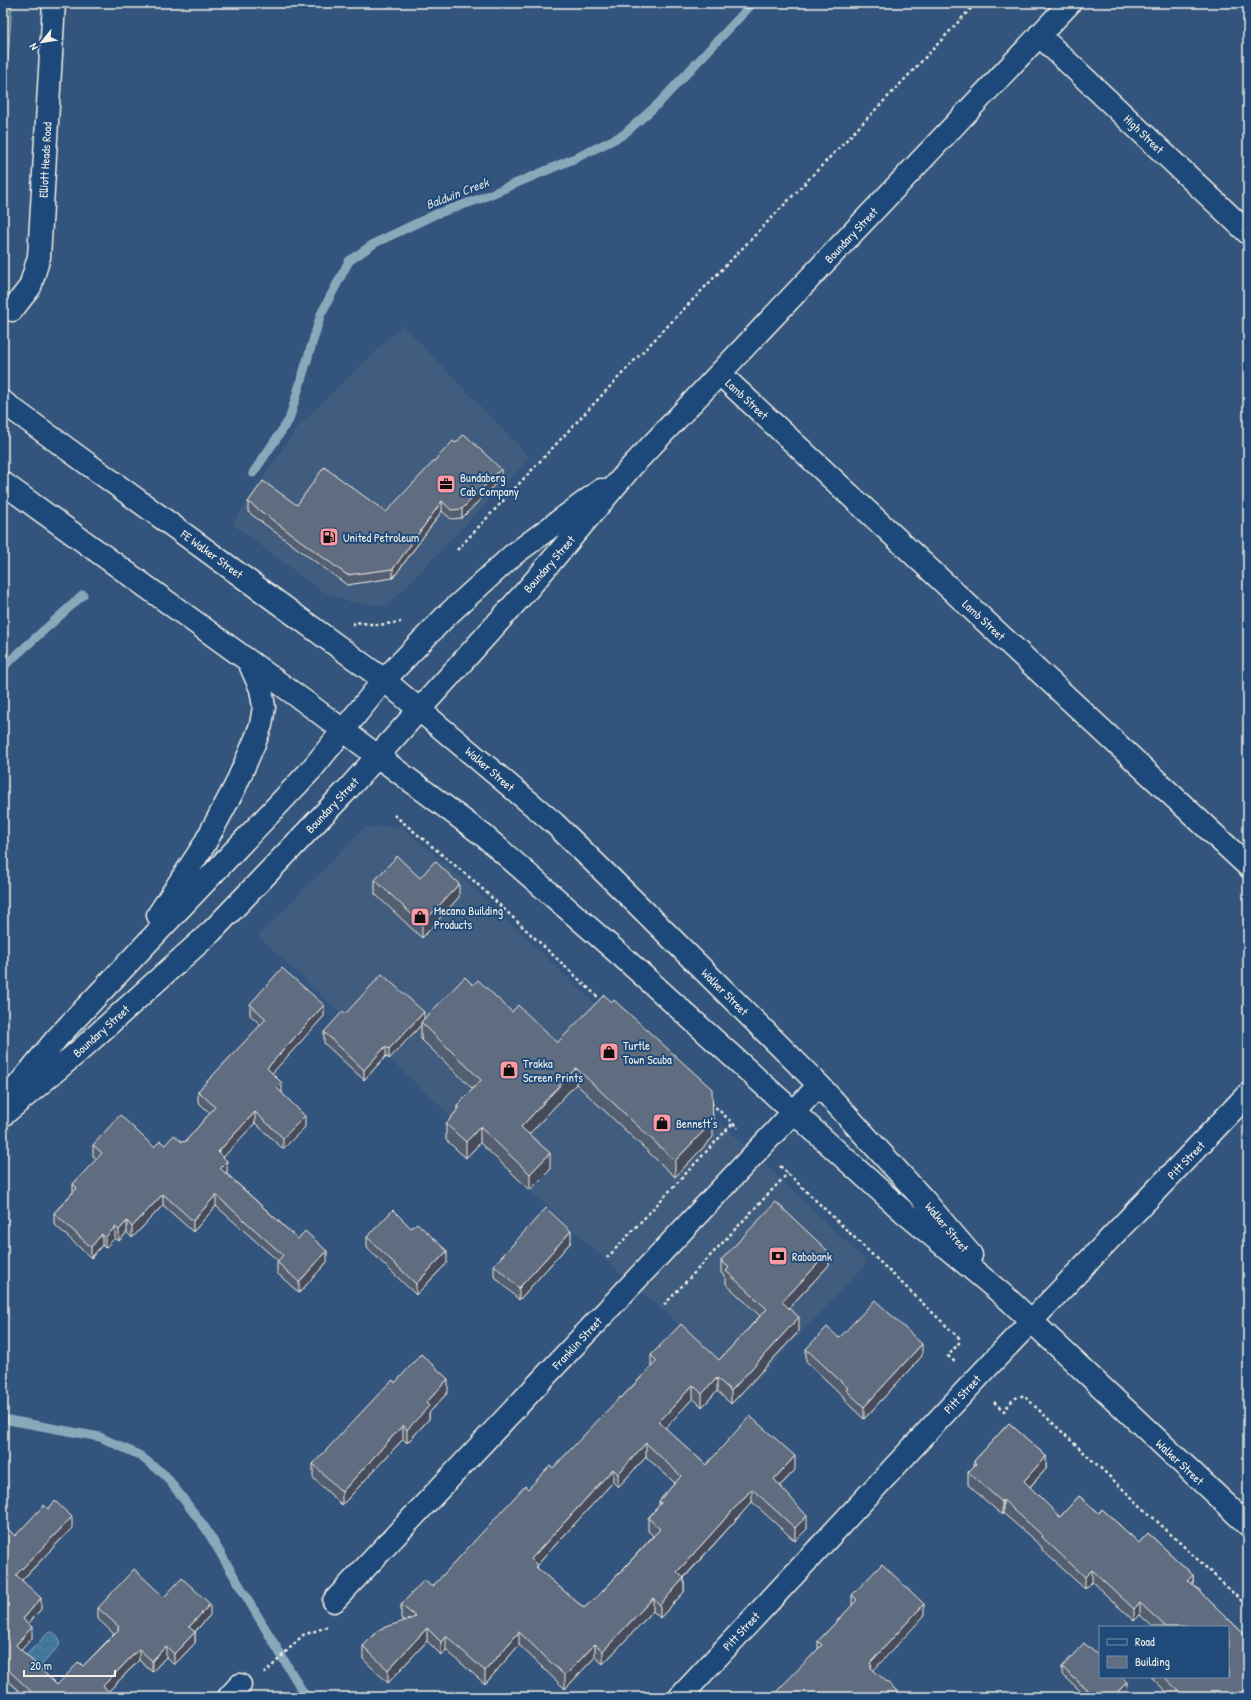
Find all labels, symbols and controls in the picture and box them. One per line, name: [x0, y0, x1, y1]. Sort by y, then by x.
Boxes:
north arrow: [22, 22, 62, 62]
text: N: [26, 41, 41, 53]
street label: High Street: [1120, 111, 1168, 158]
street label: Elliott Heads Road: [35, 121, 55, 198]
water label: Baldwin Creek: [423, 172, 492, 213]
street label: Boundary Street: [821, 203, 882, 267]
street label: Lamb Street: [722, 375, 773, 424]
place label: Bundaberg Cab Company: [460, 469, 519, 500]
office icon: Bundaberg Cab Company: [435, 473, 457, 495]
street label: FE Walker Street: [177, 525, 247, 583]
fuel station icon: United Petroleum: [318, 526, 340, 548]
place label: United Petroleum: [343, 529, 419, 546]
street label: Boundary Street: [519, 531, 579, 596]
street label: Lamb Street: [959, 596, 1010, 645]
street label: Walker Street: [462, 743, 519, 796]
street label: Boundary Street: [302, 773, 363, 837]
place label: Mecano Building Products: [434, 902, 503, 933]
shop icon: Mecano Building Products: [409, 906, 431, 928]
street label: Walker Street: [698, 965, 753, 1020]
street label: Boundary Street: [69, 1000, 134, 1061]
place label: Turtle Town Scuba: [623, 1037, 672, 1068]
shop icon: Turtle Town Scuba: [598, 1041, 620, 1063]
place label: Trakka Screen Prints: [523, 1055, 583, 1086]
shop icon: Trakka Screen Prints: [498, 1059, 520, 1081]
shop icon: Bennett's: [651, 1112, 673, 1134]
place label: Bennett's: [676, 1115, 718, 1132]
street label: Pitt Street: [1163, 1136, 1209, 1183]
street label: Walker Street: [921, 1198, 973, 1256]
bank icon: Rabobank: [767, 1245, 789, 1267]
place label: Rabobank: [792, 1248, 832, 1265]
street label: Franklin Street: [548, 1312, 606, 1374]
street label: Pitt Street: [940, 1370, 985, 1417]
street label: Walker Street: [1152, 1435, 1209, 1489]
street label: Pitt Street: [719, 1607, 764, 1654]
legend: [1099, 1626, 1229, 1678]
text: Road: [1135, 1633, 1155, 1650]
scale bar: [24, 1652, 115, 1678]
text: Building: [1135, 1653, 1170, 1670]
text: 20 m: [30, 1657, 52, 1674]

